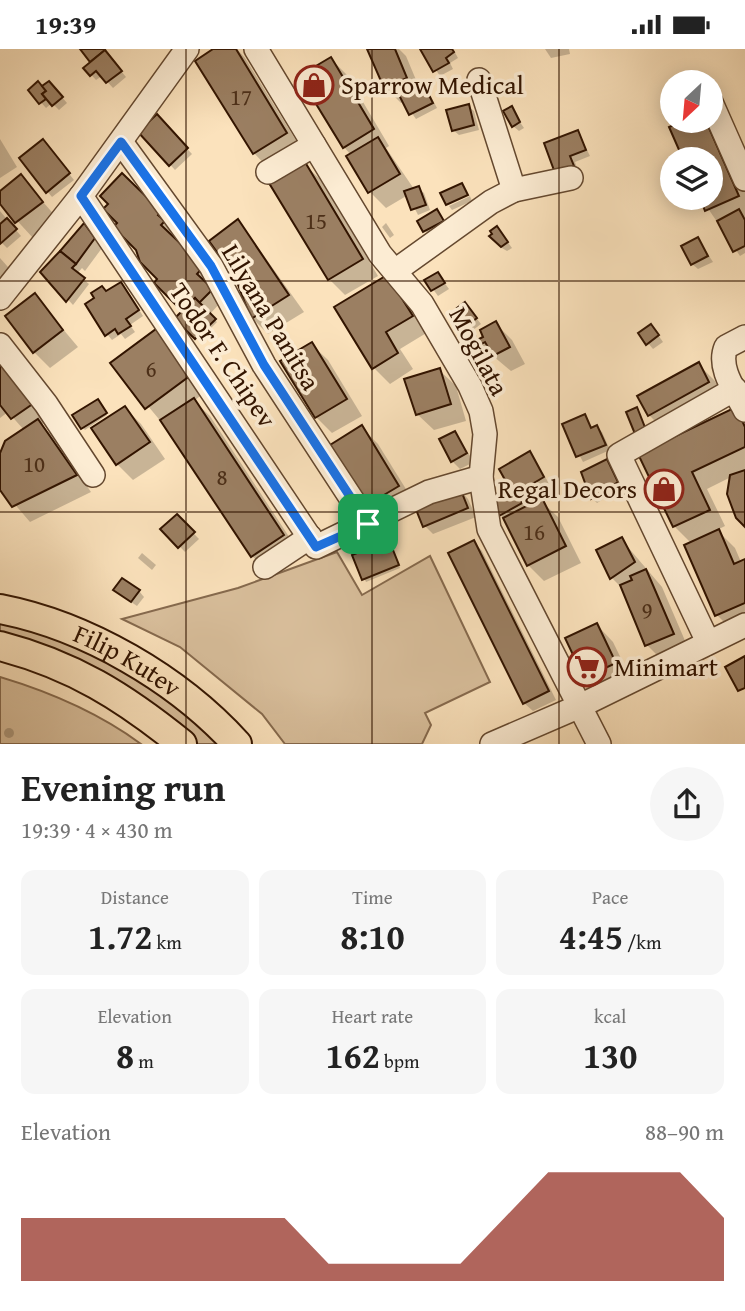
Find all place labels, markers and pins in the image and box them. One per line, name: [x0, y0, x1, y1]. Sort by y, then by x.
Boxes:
shop icon: Sparrow Medical: [293, 64, 335, 106]
place label: Sparrow Medical: [341, 65, 524, 104]
shop icon: Regal Decors: [643, 468, 685, 510]
place label: Regal Decors: [498, 469, 637, 508]
pin: [338, 494, 398, 554]
supermarket icon: Minimart: [566, 646, 608, 688]
place label: Minimart: [614, 647, 718, 686]

